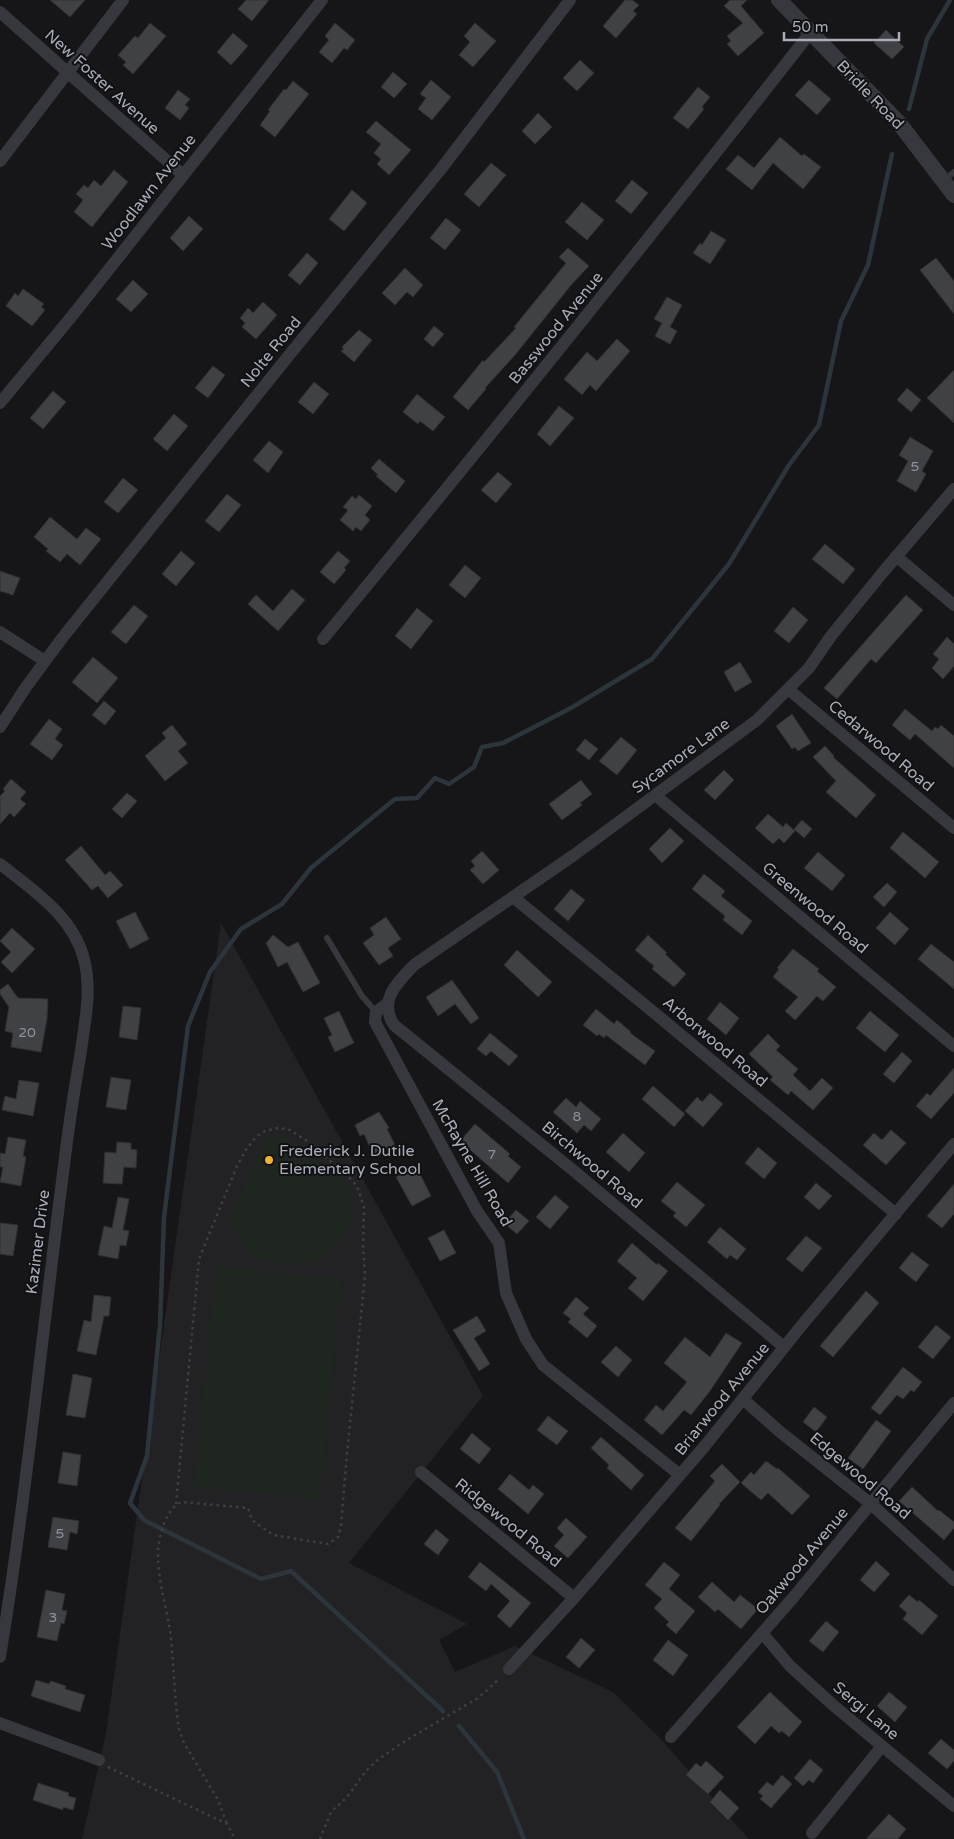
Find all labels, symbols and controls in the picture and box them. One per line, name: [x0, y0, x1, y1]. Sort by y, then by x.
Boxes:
scale bar: [784, 10, 899, 42]
text: 50 m: [792, 18, 829, 36]
street label: New Foster Avenue: [41, 25, 163, 139]
street label: Bridle Road: [832, 56, 908, 134]
street label: Woodlawn Avenue: [98, 130, 200, 254]
street label: Basswood Avenue: [505, 268, 607, 388]
street label: Nolte Road: [236, 312, 306, 392]
house number: 5: [911, 458, 919, 475]
street label: Cedarwood Road: [824, 696, 938, 796]
street label: Sycamore Lane: [628, 714, 734, 798]
street label: Greenwood Road: [758, 858, 872, 958]
street label: Arborwood Road: [659, 992, 771, 1092]
house number: 20: [18, 1024, 36, 1041]
street label: McRayne Hill Road: [427, 1096, 517, 1230]
house number: 8: [573, 1108, 582, 1125]
street label: Birchwood Road: [538, 1117, 646, 1213]
place label: Frederick J. Dutile Elementary School: [279, 1141, 421, 1179]
house number: 7: [488, 1146, 496, 1163]
marker: Frederick J. Dutile Elementary School: [263, 1154, 275, 1166]
street label: Kazimer Drive: [22, 1189, 54, 1295]
street label: Briarwood Avenue: [670, 1338, 774, 1460]
street label: Edgewood Road: [805, 1428, 915, 1524]
street label: Ridgewood Road: [451, 1474, 565, 1572]
street label: Oakwood Avenue: [751, 1503, 853, 1619]
house number: 5: [56, 1525, 64, 1542]
house number: 3: [49, 1609, 57, 1626]
street label: Sergi Lane: [829, 1678, 903, 1744]

